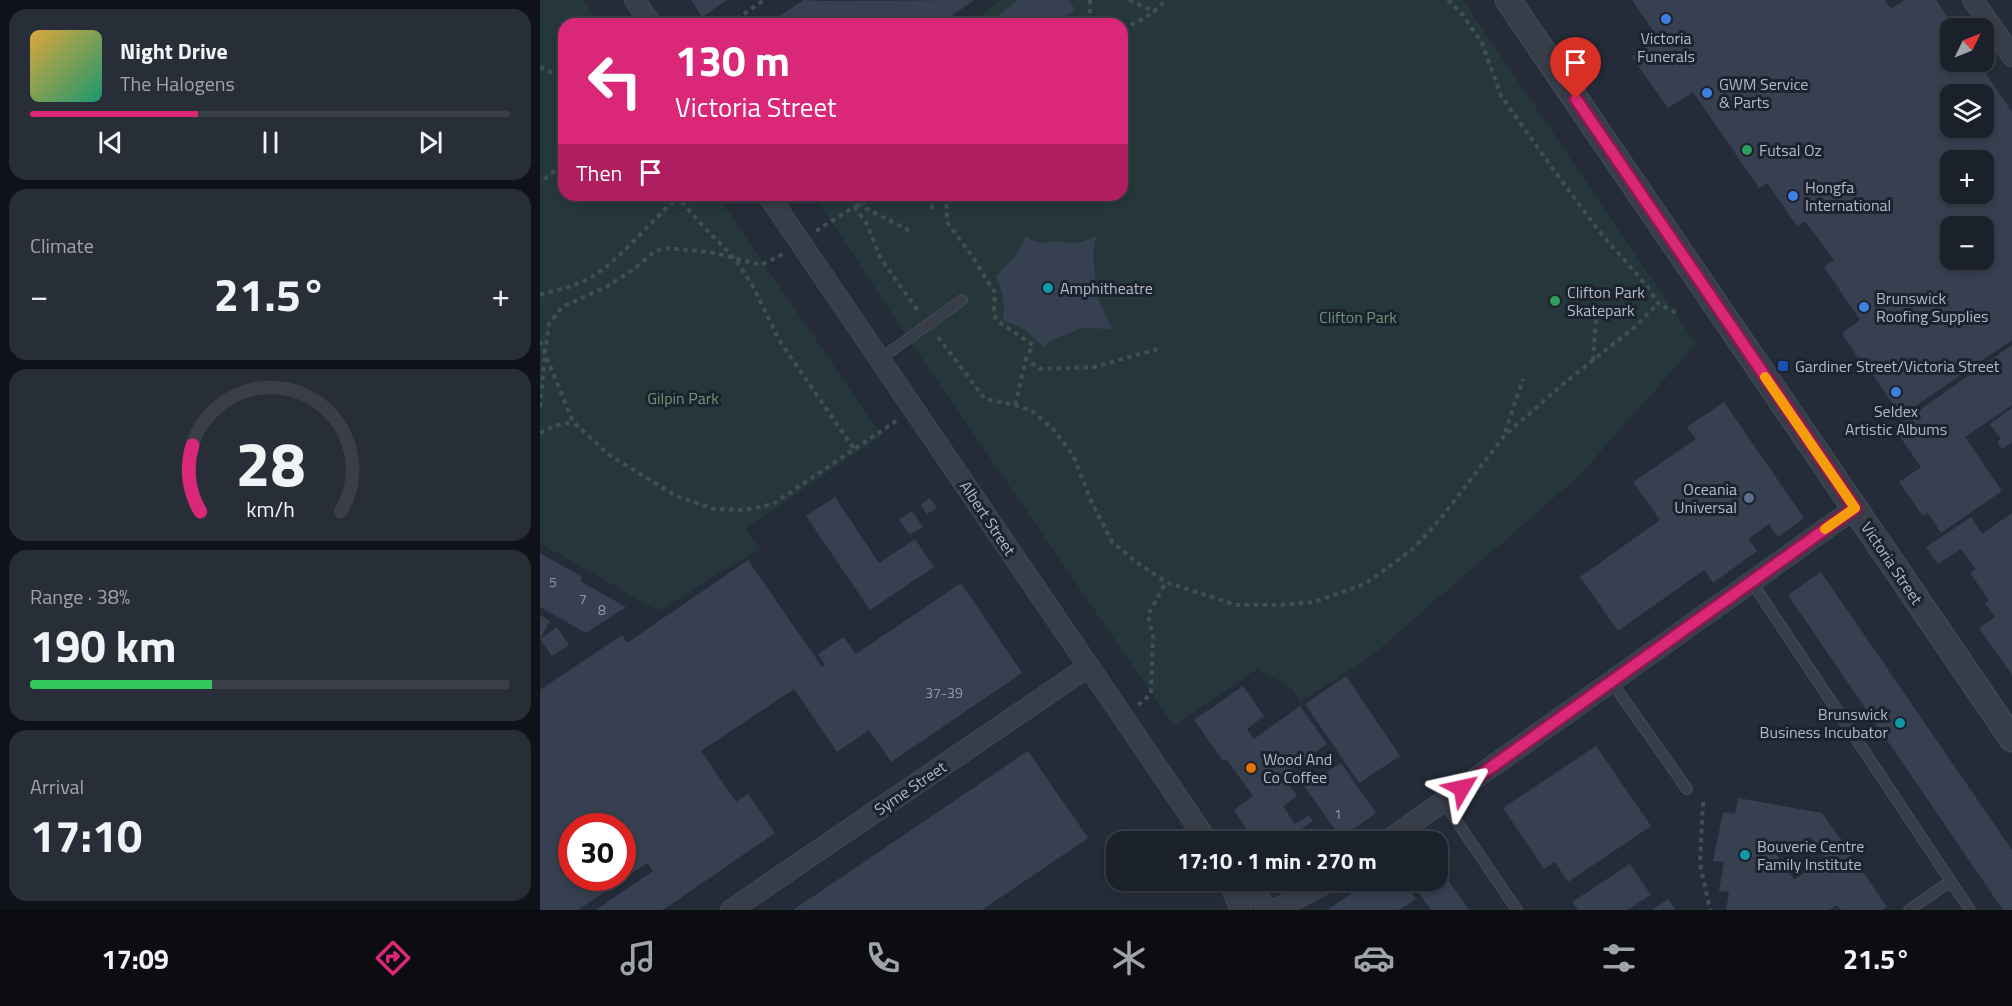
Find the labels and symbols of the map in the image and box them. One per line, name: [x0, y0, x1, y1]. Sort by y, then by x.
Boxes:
marker: Victoria Funerals: [1659, 12, 1673, 26]
north arrow: [1940, 18, 1994, 72]
place label: Victoria Funerals: [1637, 26, 1695, 68]
pin: [1550, 37, 1601, 99]
place label: GWM Service & Parts: [1719, 72, 1808, 114]
marker: GWM Service & Parts: [1700, 86, 1714, 100]
place label: Futsal Oz: [1759, 138, 1822, 162]
marker: Futsal Oz: [1740, 143, 1754, 157]
place label: Hongfa International: [1805, 175, 1891, 217]
marker: Hongfa International: [1786, 189, 1800, 203]
place label: Amphitheatre: [1060, 276, 1153, 300]
place label: Clifton Park Skatepark: [1567, 280, 1645, 322]
marker: Amphitheatre: [1041, 281, 1055, 295]
place label: Brunswick Roofing Supplies: [1876, 286, 1989, 328]
marker: Clifton Park Skatepark: [1548, 294, 1562, 308]
marker: Brunswick Roofing Supplies: [1857, 300, 1871, 314]
park label: Clifton Park: [1319, 305, 1397, 329]
place label: Gardiner Street/Victoria Street: [1795, 354, 2000, 378]
marker: Gardiner Street/Victoria Street: [1776, 359, 1790, 373]
marker: Seldex Artistic Albums: [1889, 385, 1903, 399]
park label: Gilpin Park: [647, 386, 719, 410]
place label: Seldex Artistic Albums: [1845, 399, 1947, 441]
street label: Albert Street: [954, 476, 1022, 561]
place label: Oceania Universal: [1674, 477, 1737, 519]
marker: Oceania Universal: [1742, 491, 1756, 505]
street label: Victoria Street: [1855, 517, 1929, 610]
house number: 5: [549, 571, 557, 592]
house number: 7: [579, 588, 587, 609]
house number: 8: [598, 599, 606, 620]
house number: 37-39: [925, 682, 963, 703]
place label: Brunswick Business Incubator: [1760, 702, 1888, 744]
marker: Brunswick Business Incubator: [1893, 716, 1907, 730]
place label: Wood And Co Coffee: [1263, 747, 1332, 789]
street label: Syme Street: [869, 755, 951, 821]
position arrow: [1430, 756, 1494, 820]
marker: Wood And Co Coffee: [1244, 761, 1258, 775]
house number: 1: [1334, 803, 1342, 824]
speed limit sign: 30: [558, 813, 636, 891]
place label: Bouverie Centre Family Institute: [1757, 834, 1864, 876]
marker: Bouverie Centre Family Institute: [1738, 848, 1752, 862]

